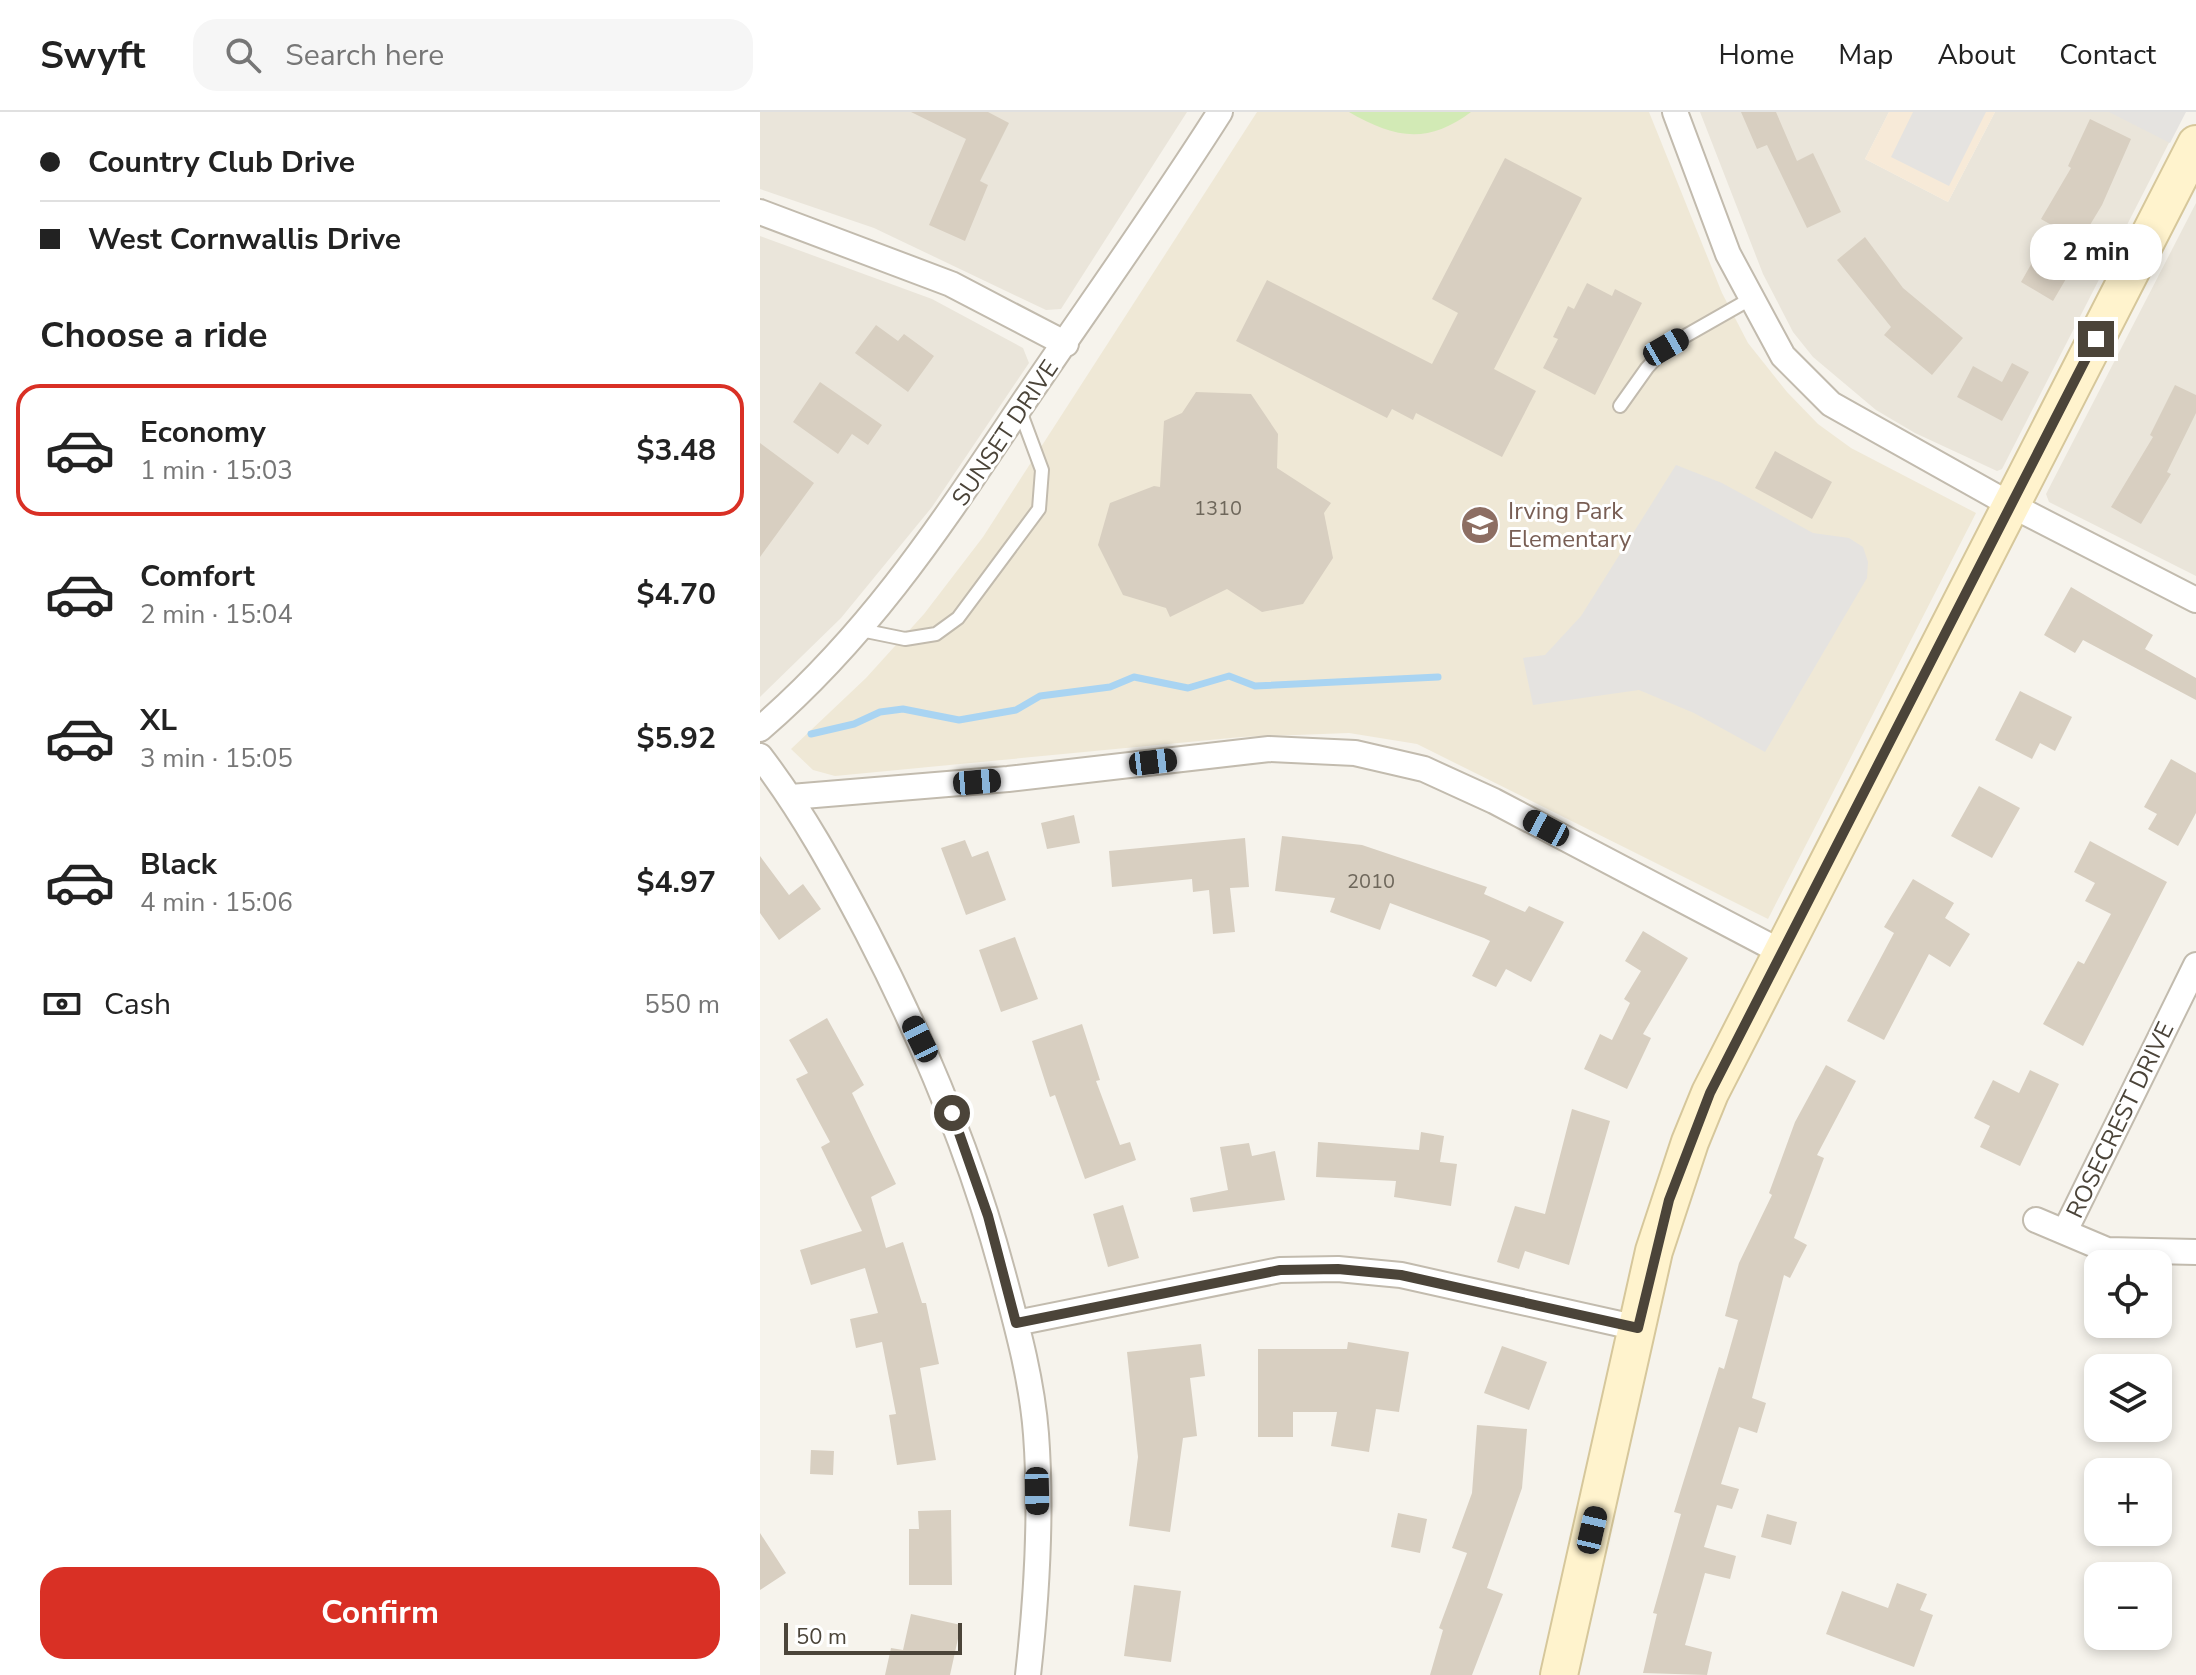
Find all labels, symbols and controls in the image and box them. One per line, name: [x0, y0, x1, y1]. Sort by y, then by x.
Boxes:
search box: [193, 19, 753, 91]
text: Swyft: [40, 30, 145, 81]
icon: search: [221, 33, 265, 77]
text: Search here: [285, 35, 444, 76]
text: Home: [1719, 36, 1794, 74]
text: Map: [1838, 36, 1893, 74]
text: About: [1937, 36, 2015, 74]
text: Contact: [2059, 36, 2156, 74]
text: Country Club Drive: [88, 142, 355, 183]
text: West Cornwallis Drive: [88, 219, 401, 260]
callout: 2 min: [2030, 223, 2162, 279]
text: 2 min: [2062, 234, 2130, 269]
text: Choose a ride: [40, 311, 268, 360]
route end: [2078, 321, 2114, 357]
car: [1639, 325, 1693, 369]
street label: SUNSET DRIVE: [944, 354, 1066, 512]
text: Economy: [140, 412, 266, 453]
icon: car: [44, 414, 116, 486]
text: $3.48: [637, 430, 716, 471]
text: 1 min · 15:03: [140, 453, 293, 488]
house number: 1310: [1194, 495, 1242, 522]
place label: Irving Park Elementary: [1508, 495, 1632, 555]
school or university icon: Irving Park Elementary: [1459, 504, 1501, 546]
text: Comfort: [140, 556, 255, 597]
icon: car: [44, 558, 116, 630]
text: $4.70: [637, 574, 716, 615]
text: 2 min · 15:04: [140, 597, 293, 632]
text: XL: [140, 700, 177, 741]
icon: car: [44, 702, 116, 774]
text: $5.92: [637, 718, 716, 759]
text: 3 min · 15:05: [140, 741, 293, 776]
car: [1128, 747, 1178, 777]
car: [952, 768, 1002, 796]
car: [1519, 806, 1573, 850]
text: Black: [140, 844, 217, 885]
icon: car: [44, 846, 116, 918]
text: $4.97: [637, 862, 716, 903]
house number: 2010: [1347, 868, 1395, 895]
text: 4 min · 15:06: [140, 885, 293, 920]
icon: cash: [40, 982, 84, 1026]
text: Cash: [104, 984, 171, 1025]
text: 550 m: [644, 987, 720, 1022]
car: [899, 1012, 941, 1066]
street label: ROSECREST DRIVE: [2059, 1017, 2181, 1223]
route start: [934, 1095, 970, 1131]
map controls: [2084, 1250, 2172, 1650]
button: locate: [2084, 1250, 2172, 1338]
button: layers: [2084, 1354, 2172, 1442]
button: +: [2084, 1458, 2172, 1546]
car: [1025, 1467, 1049, 1515]
car: [1575, 1504, 1609, 1556]
button: −: [2084, 1562, 2172, 1650]
button: Confirm: [40, 1567, 720, 1659]
scale bar: [784, 1619, 962, 1655]
text: 50 m: [796, 1622, 847, 1652]

